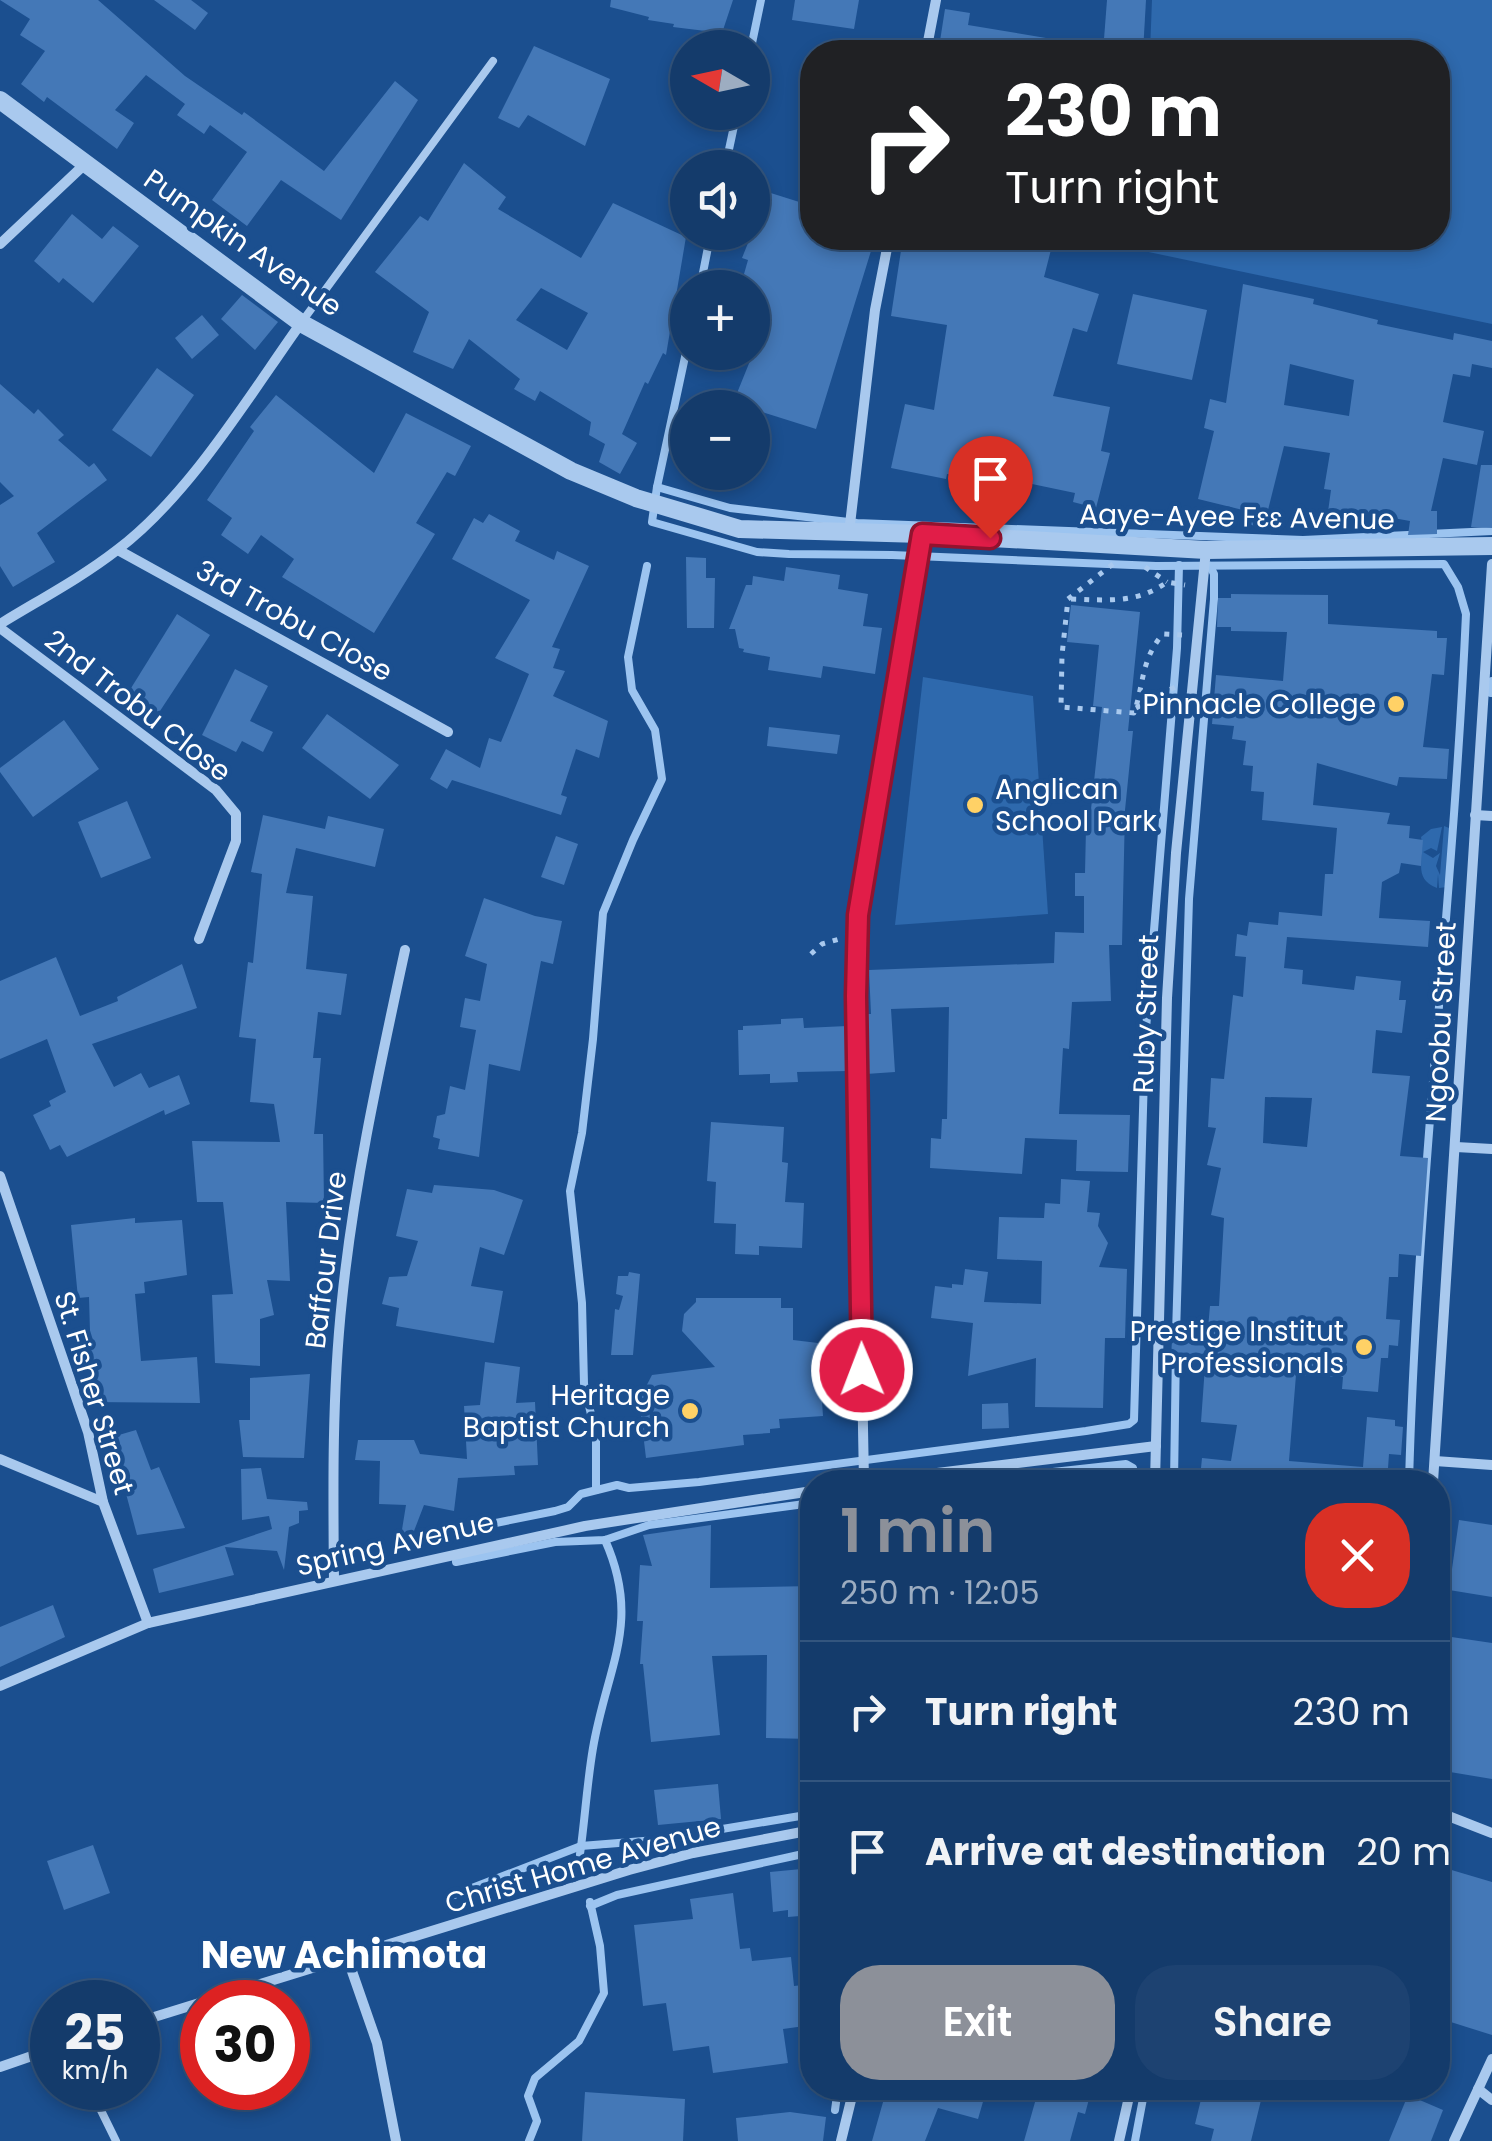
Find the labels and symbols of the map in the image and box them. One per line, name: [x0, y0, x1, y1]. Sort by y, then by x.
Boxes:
north arrow: [670, 30, 770, 130]
street label: Pumpkin Avenue: [136, 160, 350, 326]
pin: [948, 436, 1033, 539]
street label: Aaye-Ayee Fɛɛ Avenue: [1079, 495, 1395, 539]
street label: 3rd Trobu Close: [189, 551, 399, 691]
street label: 2nd Trobu Close: [37, 621, 239, 791]
place label: Pinnacle College: [1142, 685, 1376, 724]
marker: Pinnacle College: [1385, 693, 1407, 715]
place label: Anglican School Park: [995, 770, 1157, 841]
marker: Anglican School Park: [964, 794, 986, 816]
street label: Ngoobu Street: [1416, 921, 1466, 1123]
street label: Ruby Street: [1124, 934, 1168, 1094]
street label: Baffour Drive: [296, 1169, 356, 1351]
street label: St. Fisher Street: [45, 1287, 143, 1499]
place label: Prestige Institut Professionals: [1130, 1312, 1344, 1383]
position arrow: [810, 1318, 914, 1422]
marker: Prestige Institut Professionals: [1353, 1336, 1375, 1358]
place label: Heritage Baptist Church: [463, 1376, 670, 1447]
marker: Heritage Baptist Church: [679, 1400, 701, 1422]
street label: Spring Avenue: [292, 1502, 498, 1586]
street label: Christ Home Avenue: [441, 1807, 725, 1923]
district label: New Achimota: [201, 1928, 487, 1981]
speed limit sign: 30: [180, 1980, 310, 2110]

